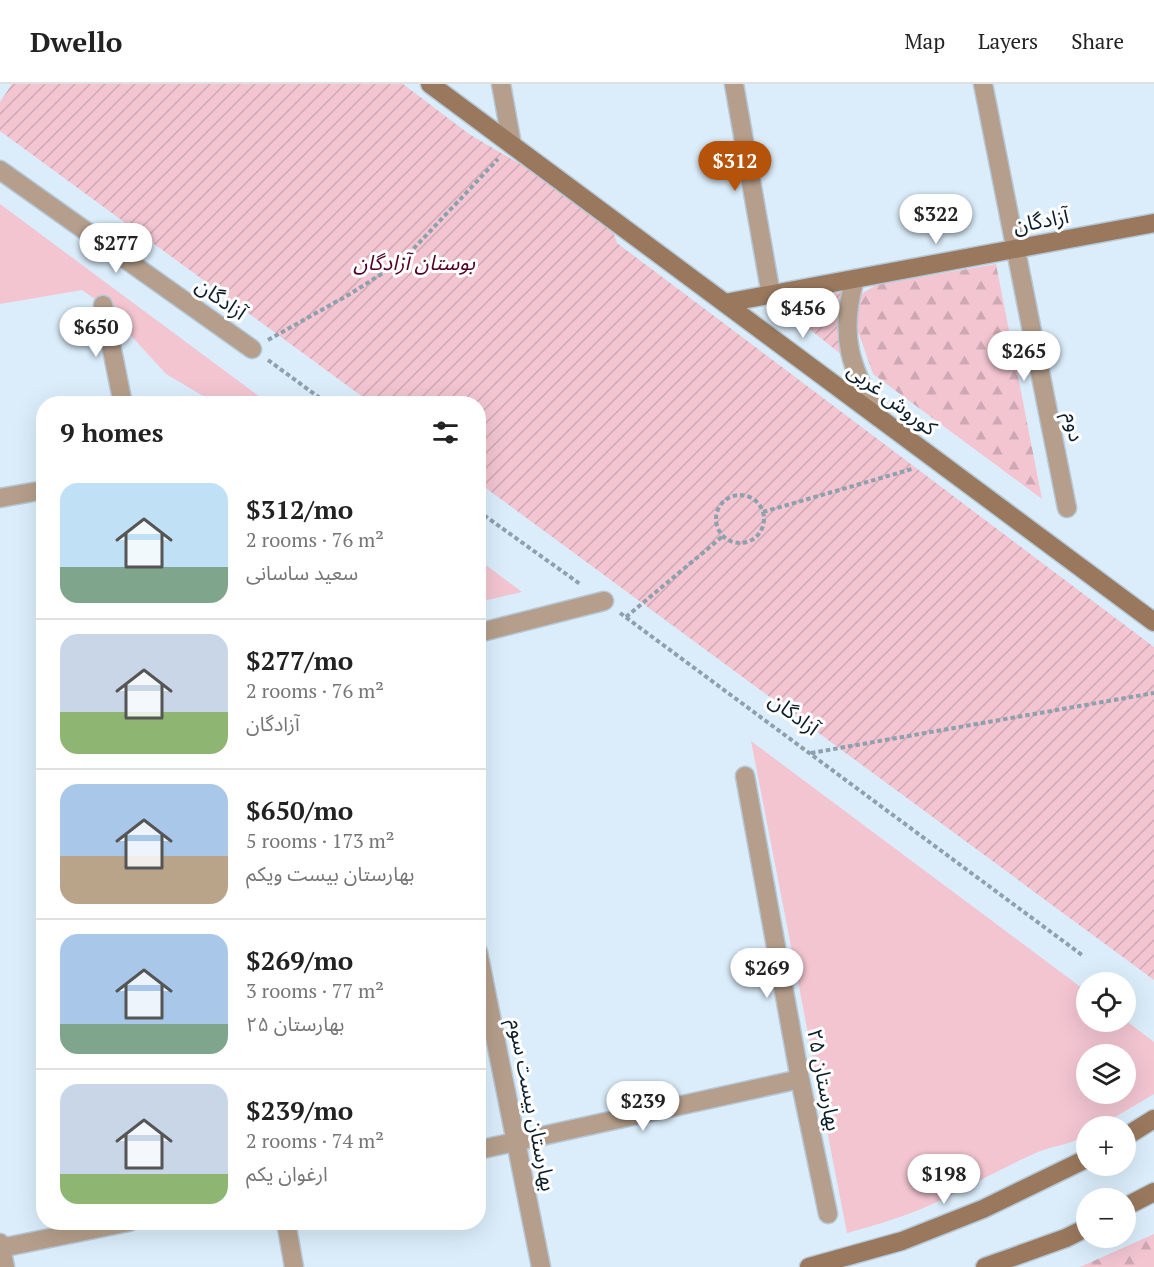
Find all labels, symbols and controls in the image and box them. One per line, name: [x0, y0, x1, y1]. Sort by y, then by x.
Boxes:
text: Dwello: [30, 23, 122, 60]
text: Map: [904, 27, 945, 55]
text: Layers: [978, 27, 1038, 55]
text: Share: [1071, 27, 1124, 55]
pin: $312: [699, 141, 771, 192]
text: $312: [712, 147, 758, 174]
pin: $322: [900, 194, 972, 245]
text: $322: [913, 200, 959, 227]
street label: آزادگان: [1011, 201, 1072, 239]
pin: $277: [80, 223, 152, 274]
text: $277: [93, 229, 139, 256]
park label: بوستان آزادگان: [353, 248, 475, 276]
street label: آزادگان: [190, 271, 253, 326]
pin: $456: [767, 288, 839, 339]
text: $456: [780, 294, 826, 321]
pin: $650: [60, 307, 132, 358]
text: $650: [73, 313, 119, 340]
pin: $265: [988, 331, 1060, 382]
text: $265: [1001, 337, 1047, 364]
street label: کوروش غربی: [842, 355, 943, 441]
street label: دوم: [1055, 410, 1092, 445]
text: 9 homes: [60, 415, 164, 449]
icon: filters: [429, 416, 462, 449]
text: $312/mo: [246, 492, 353, 526]
icon: home: [108, 507, 180, 579]
text: 2 rooms · 76 m²: [246, 526, 384, 553]
text: سعید ساسانی: [246, 559, 358, 586]
text: $277/mo: [246, 643, 353, 677]
icon: home: [108, 658, 180, 730]
text: 2 rooms · 76 m²: [246, 677, 384, 704]
street label: آزادگان: [764, 685, 826, 742]
text: آزادگان: [246, 710, 300, 737]
text: $650/mo: [246, 793, 353, 827]
icon: home: [108, 808, 180, 880]
text: 5 rooms · 173 m²: [246, 827, 394, 854]
text: بهارستان بیست ویکم: [246, 860, 414, 887]
text: $269/mo: [246, 943, 353, 977]
pin: $269: [731, 948, 803, 999]
text: $269: [744, 954, 790, 981]
icon: home: [108, 958, 180, 1030]
map controls: [1076, 972, 1136, 1248]
button: locate: [1076, 972, 1136, 1032]
text: 3 rooms · 77 m²: [246, 977, 384, 1004]
text: بهارستان ۲۵: [246, 1010, 345, 1037]
street label: بهارستان بیست سوم: [500, 1016, 563, 1194]
street label: بهارستان ۲۵: [801, 1026, 849, 1133]
button: layers: [1076, 1044, 1136, 1104]
pin: $239: [607, 1081, 679, 1132]
text: $239: [620, 1087, 666, 1114]
text: $239/mo: [246, 1093, 353, 1127]
icon: home: [108, 1108, 180, 1180]
button: +: [1076, 1116, 1136, 1176]
text: 2 rooms · 74 m²: [246, 1127, 384, 1154]
pin: $198: [908, 1154, 980, 1205]
text: ارغوان یکم: [246, 1160, 328, 1187]
text: $198: [921, 1160, 967, 1187]
button: −: [1076, 1188, 1136, 1248]

